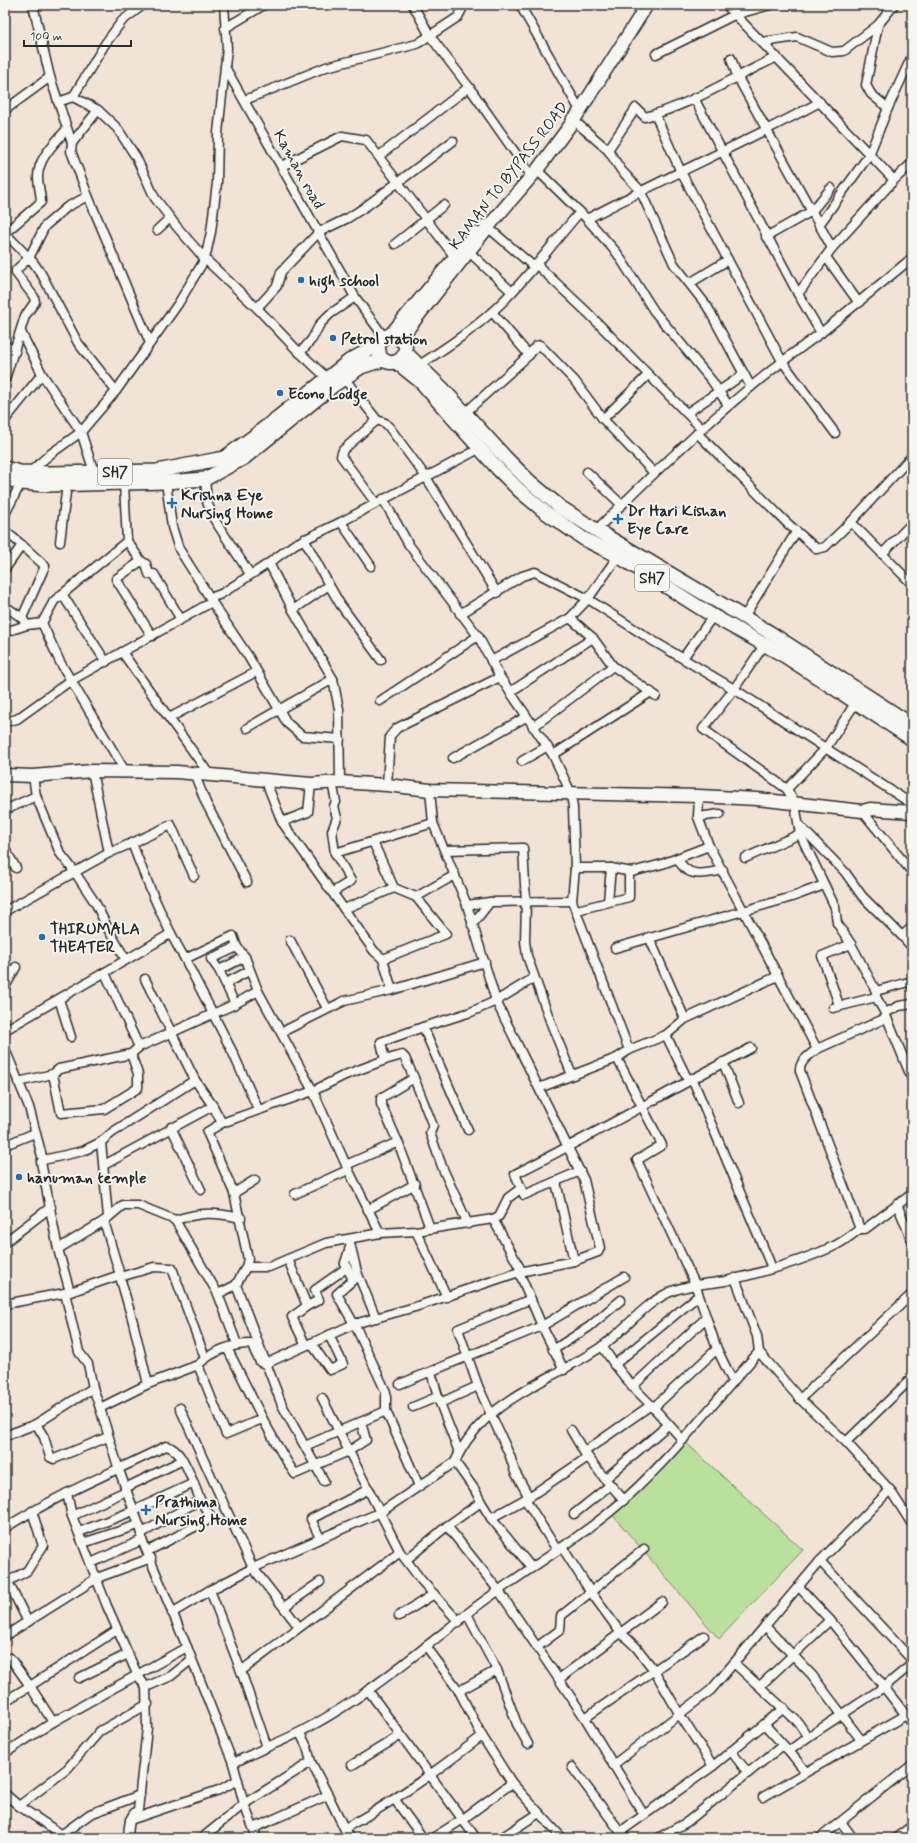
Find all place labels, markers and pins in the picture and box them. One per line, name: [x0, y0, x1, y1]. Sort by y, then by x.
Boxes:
place label: high school: [309, 271, 379, 294]
marker: high school: [296, 275, 306, 285]
place label: Petrol station: [341, 329, 427, 350]
marker: Petrol station: [328, 333, 338, 343]
place label: Econo Lodge: [288, 384, 367, 407]
marker: Econo Lodge: [275, 388, 285, 398]
place label: Krishna Eye Nursing Home: [181, 485, 273, 526]
marker: Krishna Eye Nursing Home: [166, 497, 178, 509]
place label: Dr Hari Kishan Eye Care: [627, 501, 726, 540]
marker: Dr Hari Kishan Eye Care: [612, 513, 624, 525]
place label: THIRUMALA THEATER: [50, 919, 140, 958]
marker: THIRUMALA THEATER: [37, 932, 47, 942]
place label: hanuman temple: [27, 1168, 146, 1189]
marker: hanuman temple: [14, 1172, 24, 1182]
place label: Prathima Nursing Home: [155, 1492, 247, 1533]
marker: Prathima Nursing Home: [140, 1504, 152, 1516]

